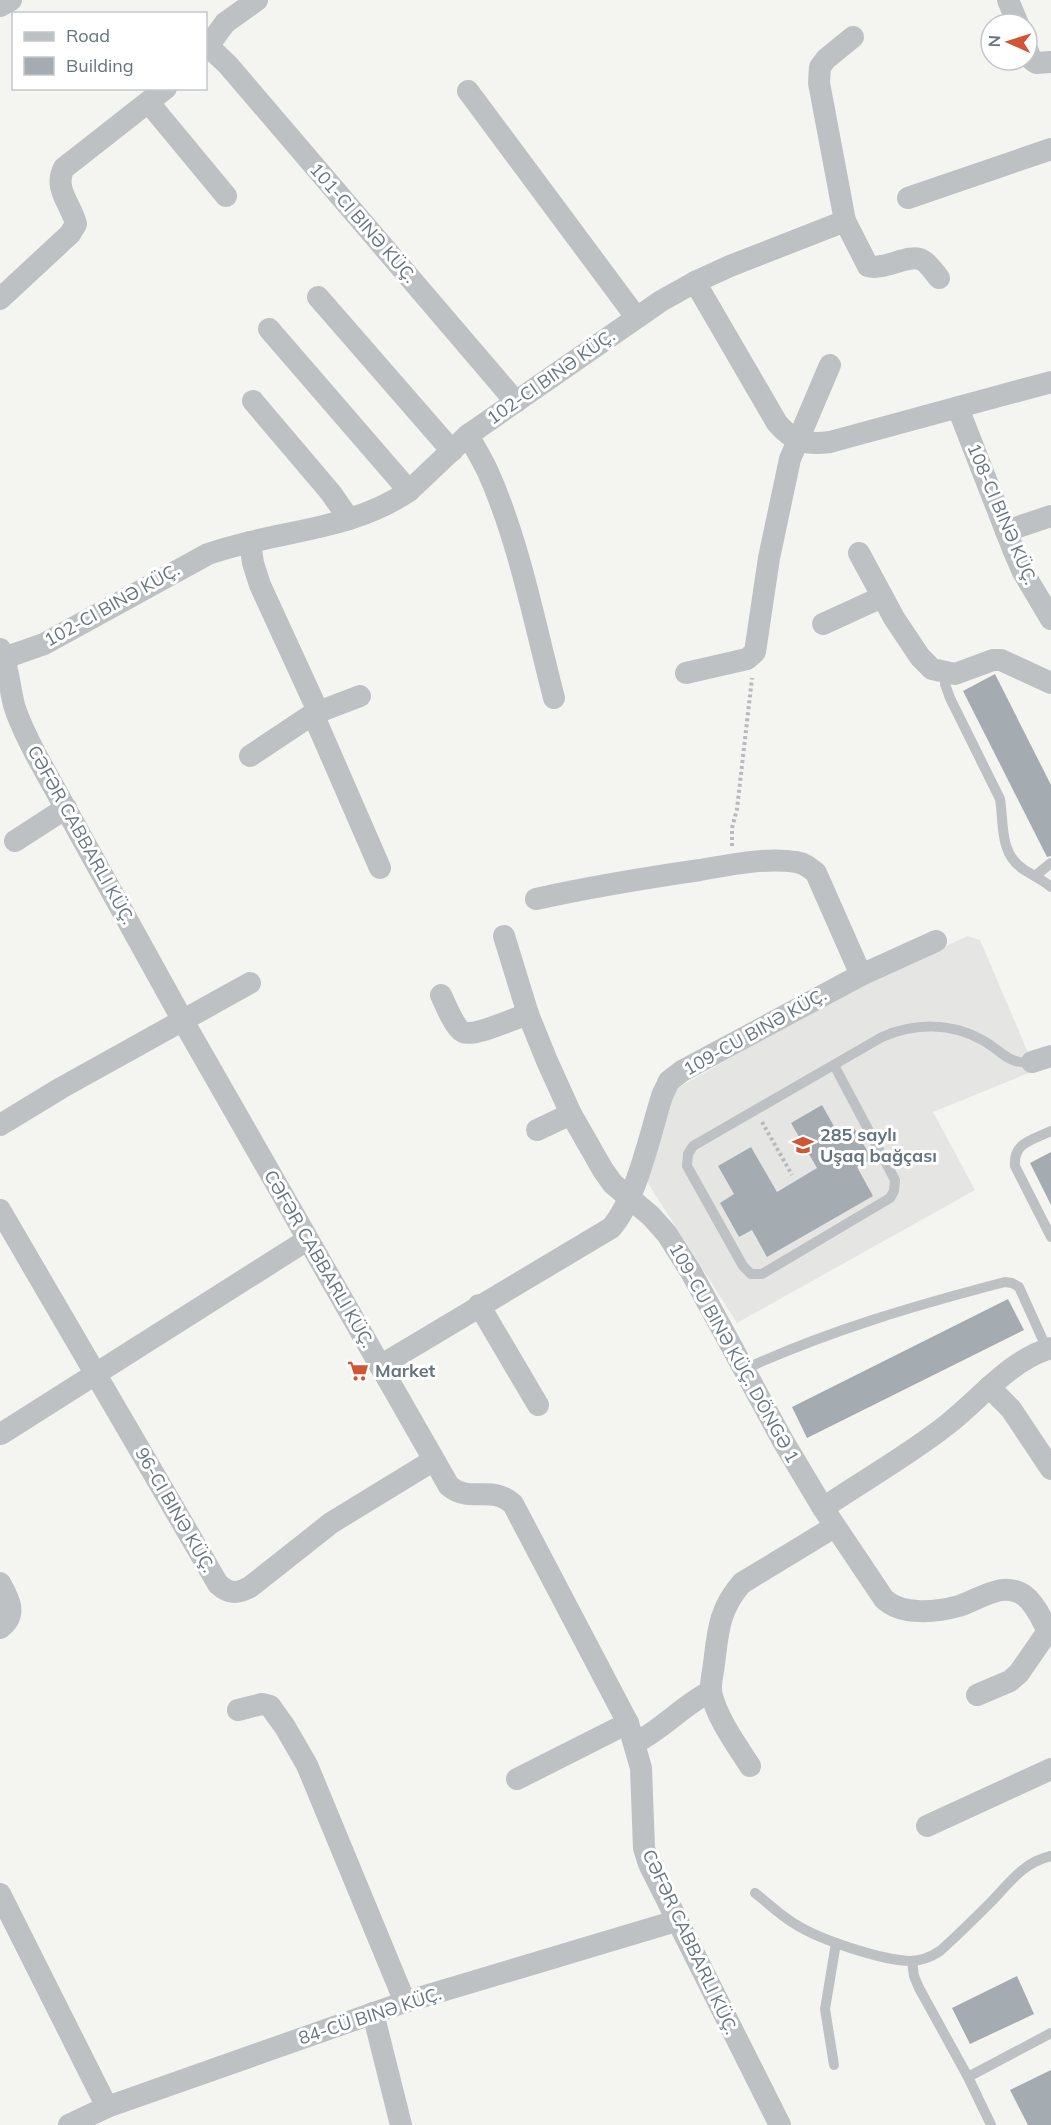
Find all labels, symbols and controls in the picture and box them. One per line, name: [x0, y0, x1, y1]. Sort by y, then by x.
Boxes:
legend: [12, 12, 207, 90]
north arrow: [979, 12, 1039, 72]
text: Road: [66, 24, 110, 47]
text: N: [984, 35, 1004, 48]
text: Building: [66, 54, 134, 77]
street label: 101-CI BINƏ KÜÇ.: [305, 158, 422, 287]
street label: 102-CI BINƏ KÜÇ.: [482, 324, 619, 429]
street label: 108-CI BINƏ KÜÇ.: [962, 440, 1043, 588]
street label: 102-CI BINƏ KÜÇ.: [40, 558, 183, 651]
street label: CƏFƏR CABBARLI KÜÇ.: [23, 741, 140, 928]
street label: 109-CU BINƏ KÜÇ.: [679, 983, 830, 1080]
place label: 285 saylı Uşaq bağçası: [820, 1123, 937, 1167]
school or university icon: 285 saylı Uşaq bağçası: [791, 1133, 815, 1157]
street label: CƏFƏR CABBARLI KÜÇ.: [259, 1166, 380, 1352]
street label: 109-CU BINƏ KÜÇ. DÖNGƏ 1: [664, 1239, 804, 1467]
supermarket icon: Market: [346, 1359, 370, 1383]
place label: Market: [375, 1359, 435, 1382]
street label: 96-CI BINƏ KÜÇ.: [130, 1443, 221, 1576]
street label: CƏFƏR CABBARLI KÜÇ.: [637, 1846, 743, 2038]
street label: 84-CÜ BINƏ KÜÇ.: [295, 1982, 444, 2049]

